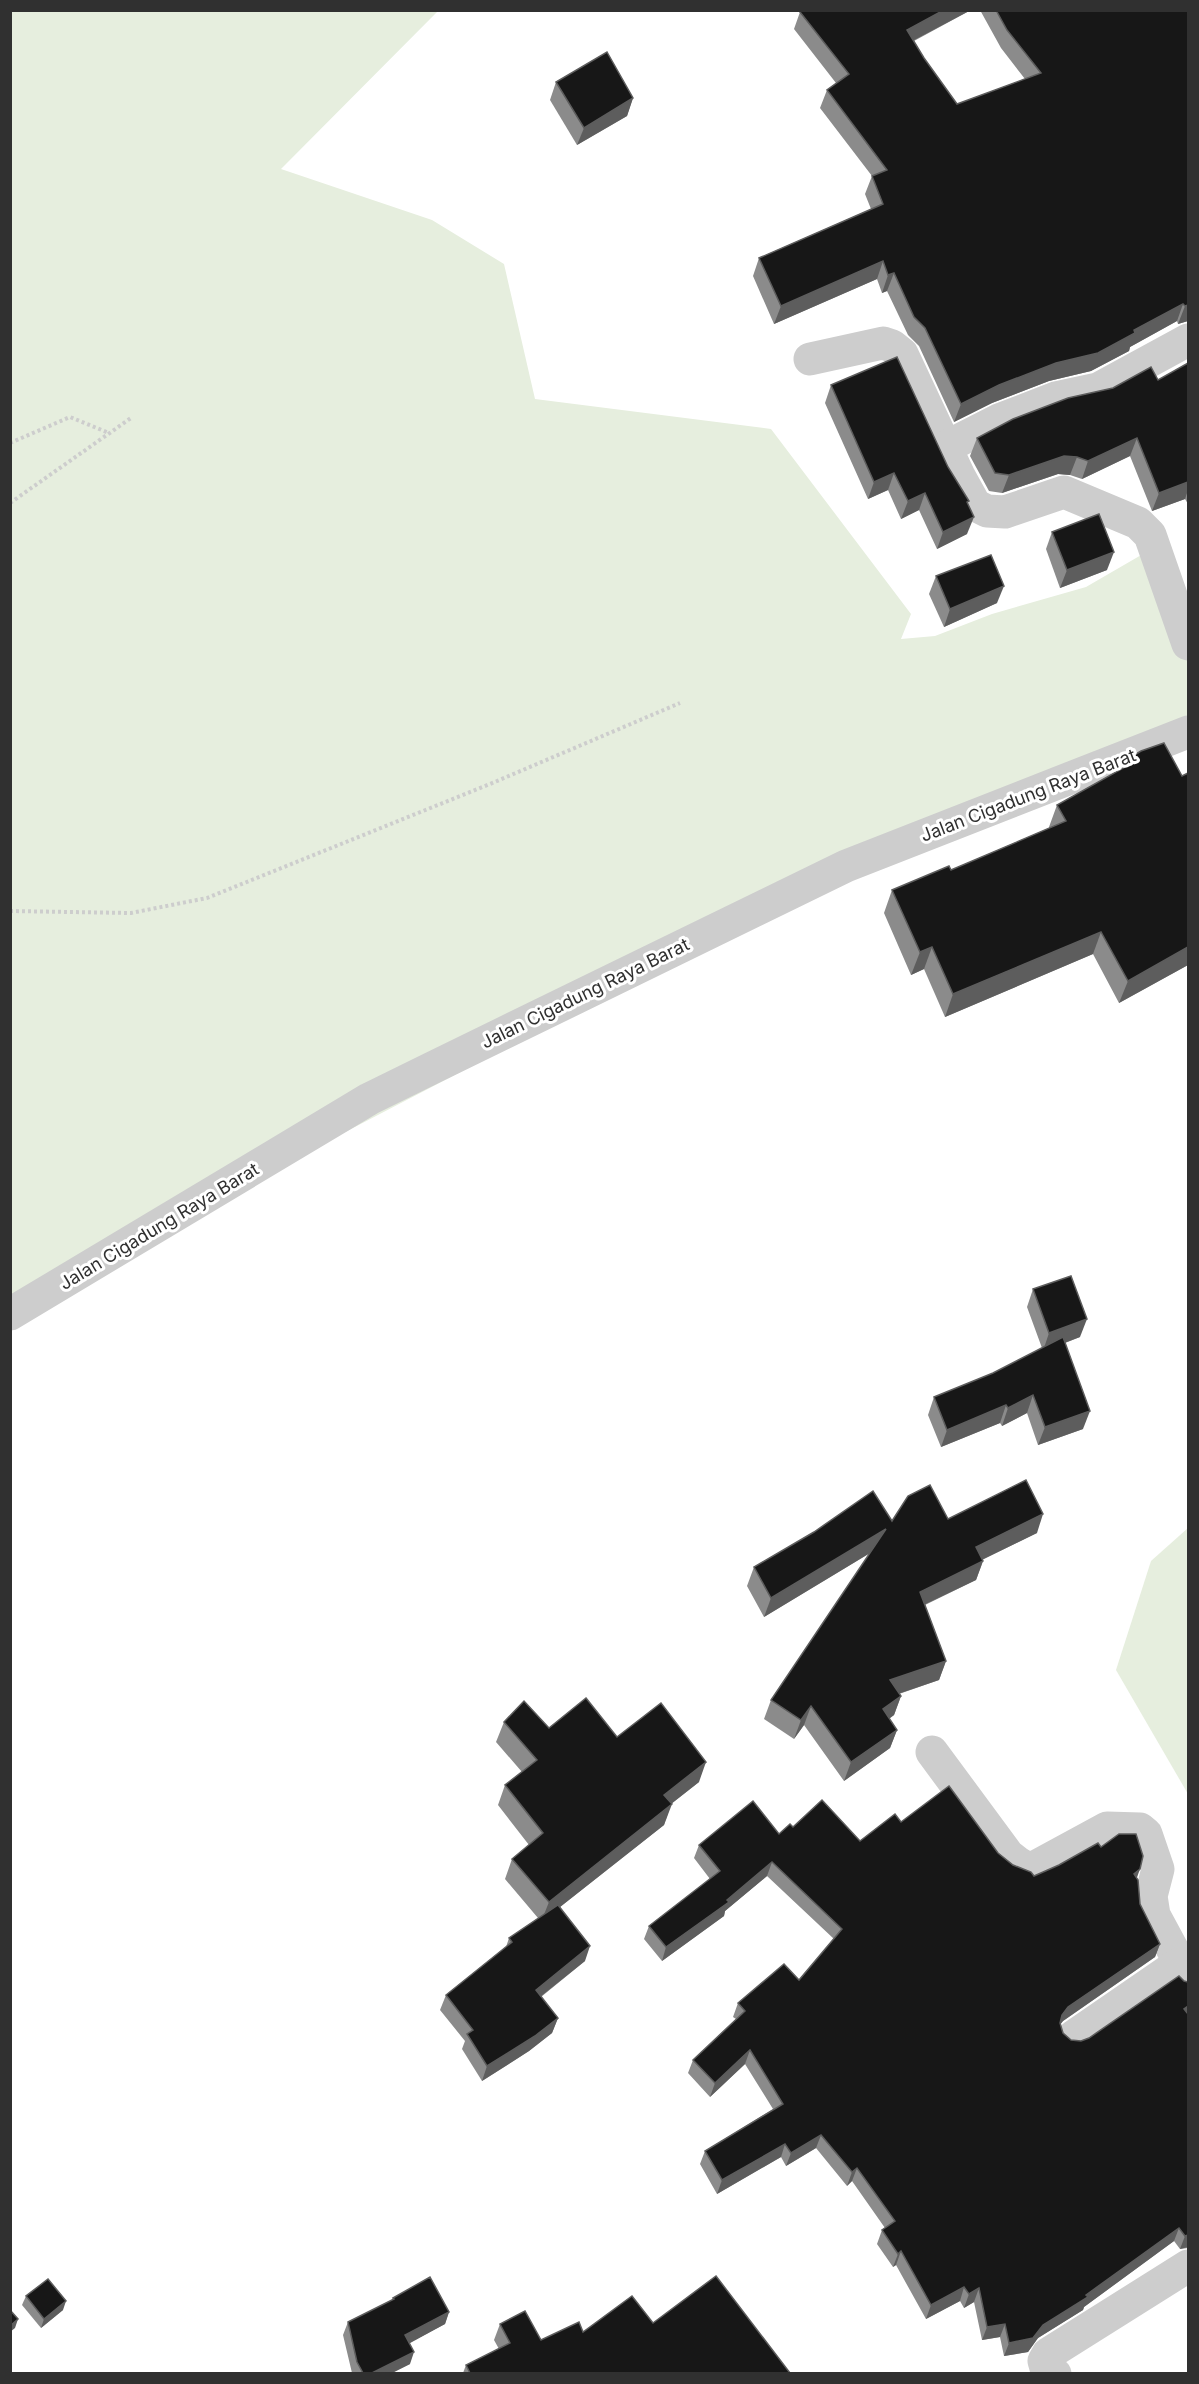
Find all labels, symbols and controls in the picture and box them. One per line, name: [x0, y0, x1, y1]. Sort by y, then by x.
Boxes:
street label: Jalan Cigadung Raya Barat: [917, 744, 1139, 846]
street label: Jalan Cigadung Raya Barat: [478, 933, 693, 1053]
street label: Jalan Cigadung Raya Barat: [56, 1158, 263, 1294]

